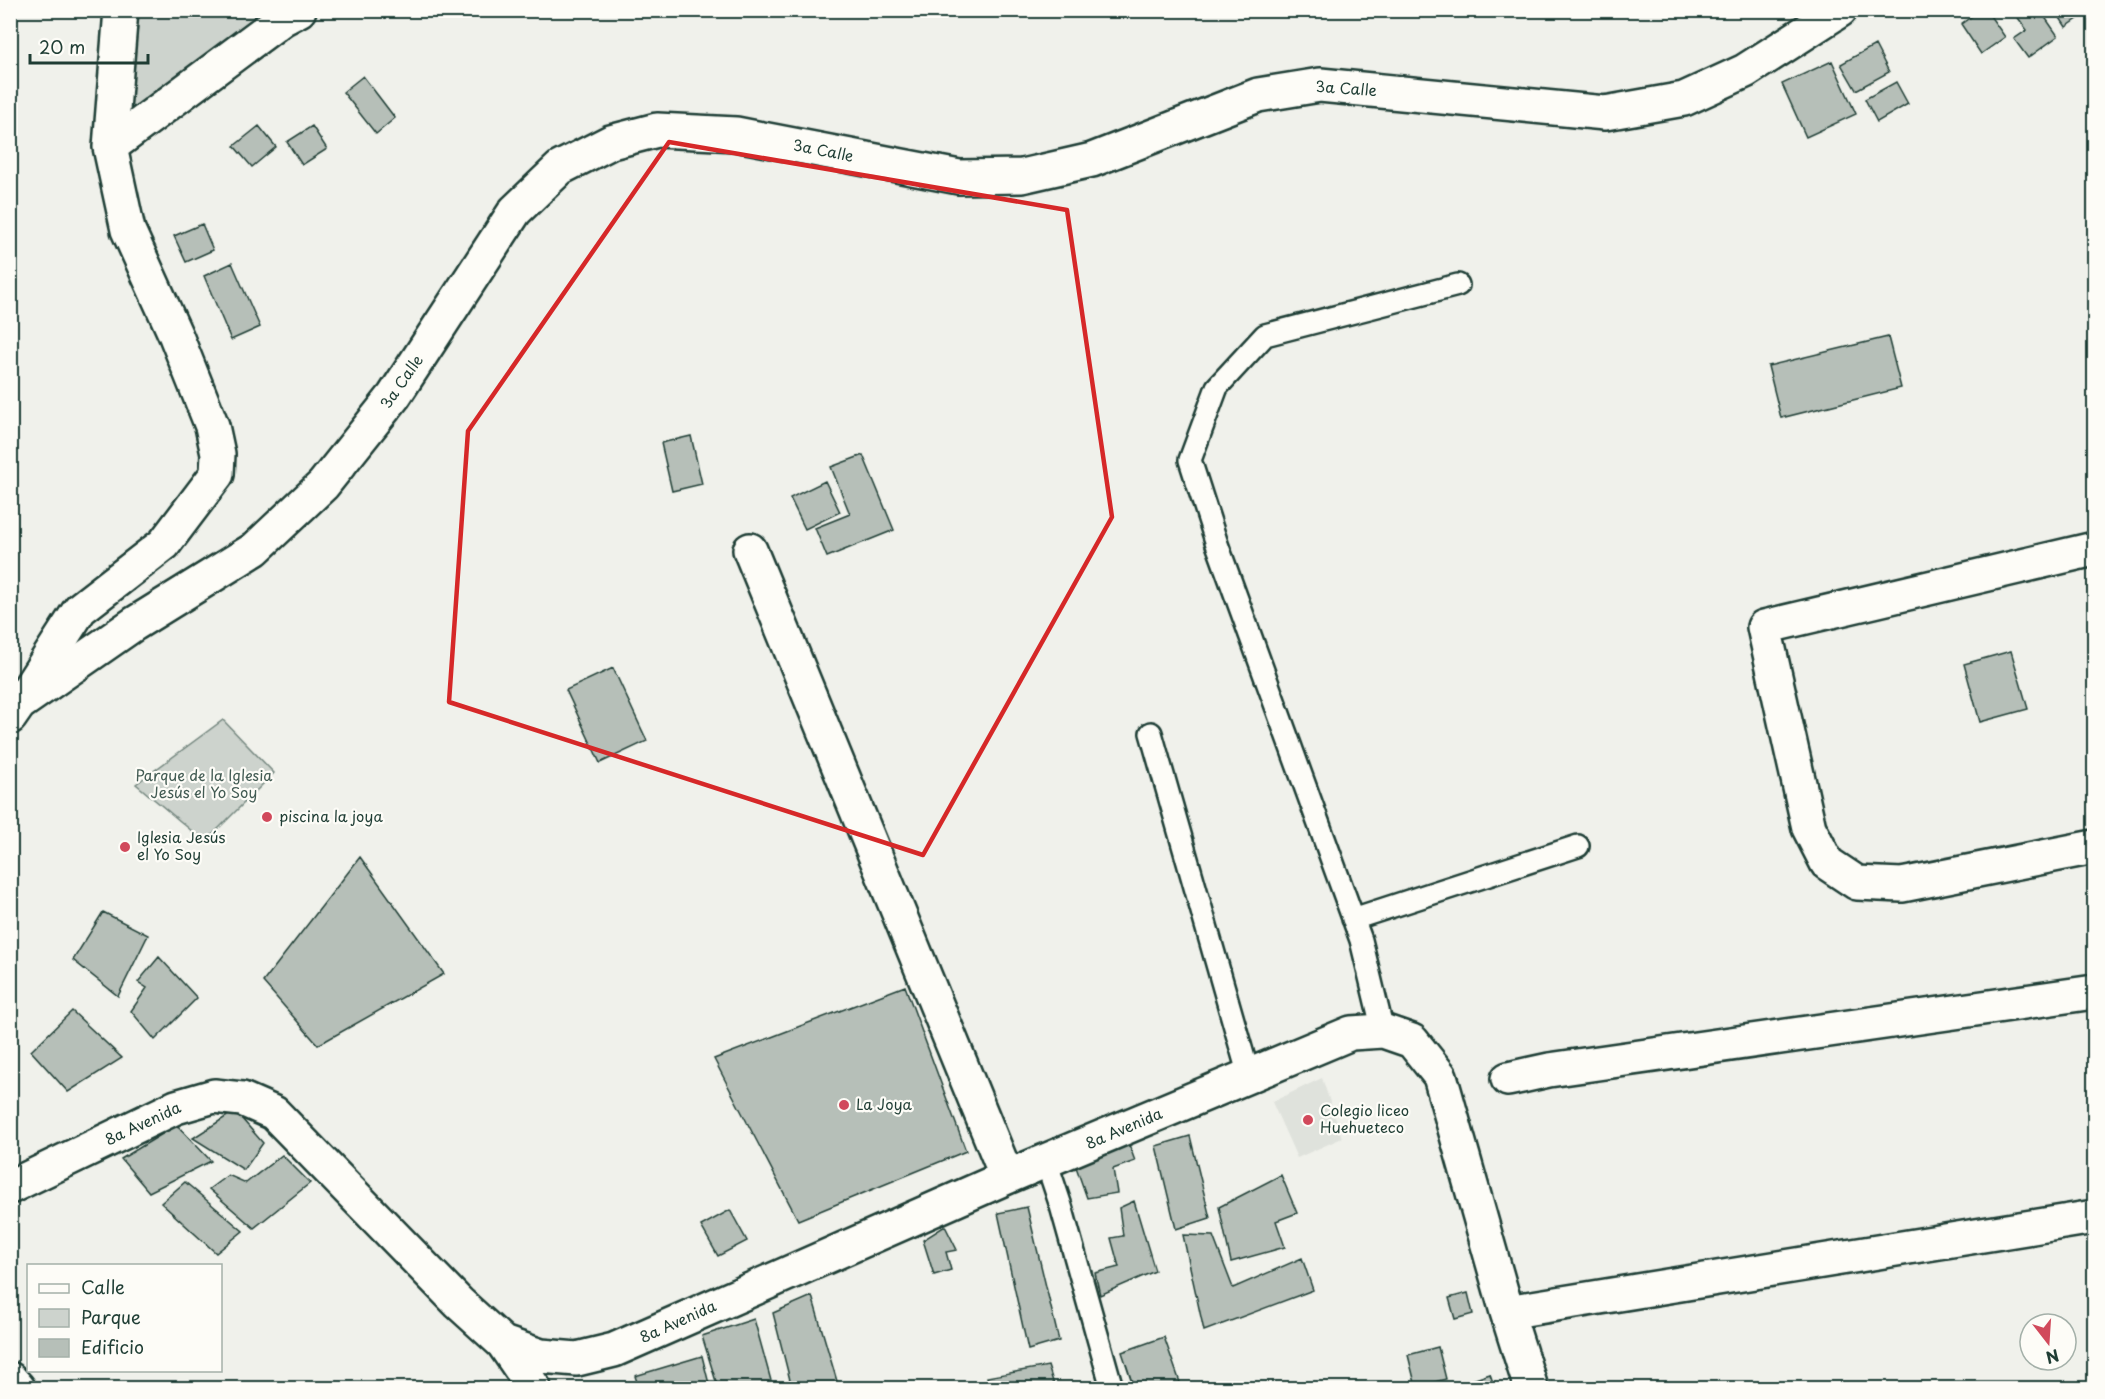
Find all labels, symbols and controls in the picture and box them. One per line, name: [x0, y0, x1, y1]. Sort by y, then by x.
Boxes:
scale bar: [30, 27, 148, 65]
text: 20 m: [39, 33, 85, 60]
street label: 3a Calle: [1315, 74, 1378, 101]
street label: 3a Calle: [791, 132, 856, 167]
street label: 3a Calle: [374, 349, 428, 413]
park label: Parque de la Iglesia Jesús el Yo Soy: [135, 763, 273, 803]
place label: piscina la joya: [279, 804, 383, 827]
marker: piscina la joya: [260, 810, 274, 824]
place label: Iglesia Jesús el Yo Soy: [137, 825, 226, 865]
marker: Iglesia Jesús el Yo Soy: [118, 840, 132, 854]
place label: La Joya: [856, 1092, 913, 1115]
street label: 8a Avenida: [101, 1095, 185, 1150]
marker: La Joya: [837, 1098, 851, 1112]
place label: Colegio liceo Huehueteco: [1320, 1098, 1409, 1138]
street label: 8a Avenida: [1081, 1101, 1166, 1154]
marker: Colegio liceo Huehueteco: [1301, 1113, 1315, 1127]
legend: [27, 1264, 222, 1372]
text: Calle: [81, 1273, 125, 1300]
street label: 8a Avenida: [635, 1293, 720, 1348]
text: Parque: [81, 1303, 141, 1330]
north arrow: [2018, 1312, 2078, 1372]
text: Edificio: [81, 1333, 144, 1360]
text: N: [2043, 1344, 2062, 1371]

